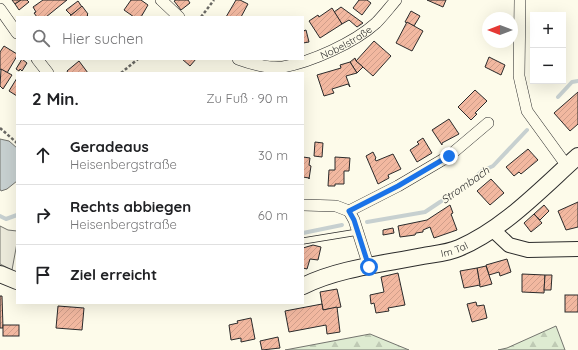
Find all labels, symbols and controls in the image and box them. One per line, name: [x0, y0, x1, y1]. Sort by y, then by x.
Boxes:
north arrow: [482, 12, 518, 48]
map controls: [530, 12, 566, 84]
button: +: [530, 12, 566, 48]
search box: [16, 16, 304, 60]
street label: Nobelstraße: [318, 23, 375, 62]
icon: search: [30, 27, 52, 49]
text: Hier suchen: [62, 29, 143, 48]
button: −: [530, 48, 566, 84]
text: 2 Min.: [32, 88, 79, 109]
text: Zu Fuß · 90 m: [206, 90, 288, 106]
text: Geradeaus: [70, 137, 149, 156]
icon: ahead: [32, 144, 54, 166]
text: 30 m: [258, 147, 288, 163]
route end: [440, 147, 458, 165]
text: Heisenbergstraße: [70, 156, 177, 172]
water label: Strombach: [438, 163, 493, 207]
text: Rechts abbiegen: [70, 197, 191, 216]
icon: right: [32, 204, 54, 226]
text: 60 m: [258, 207, 288, 223]
text: Heisenbergstraße: [70, 216, 177, 232]
street label: Im Tal: [440, 239, 470, 260]
route start: [360, 258, 378, 276]
icon: arrive: [32, 264, 54, 286]
text: Ziel erreicht: [70, 265, 157, 284]

